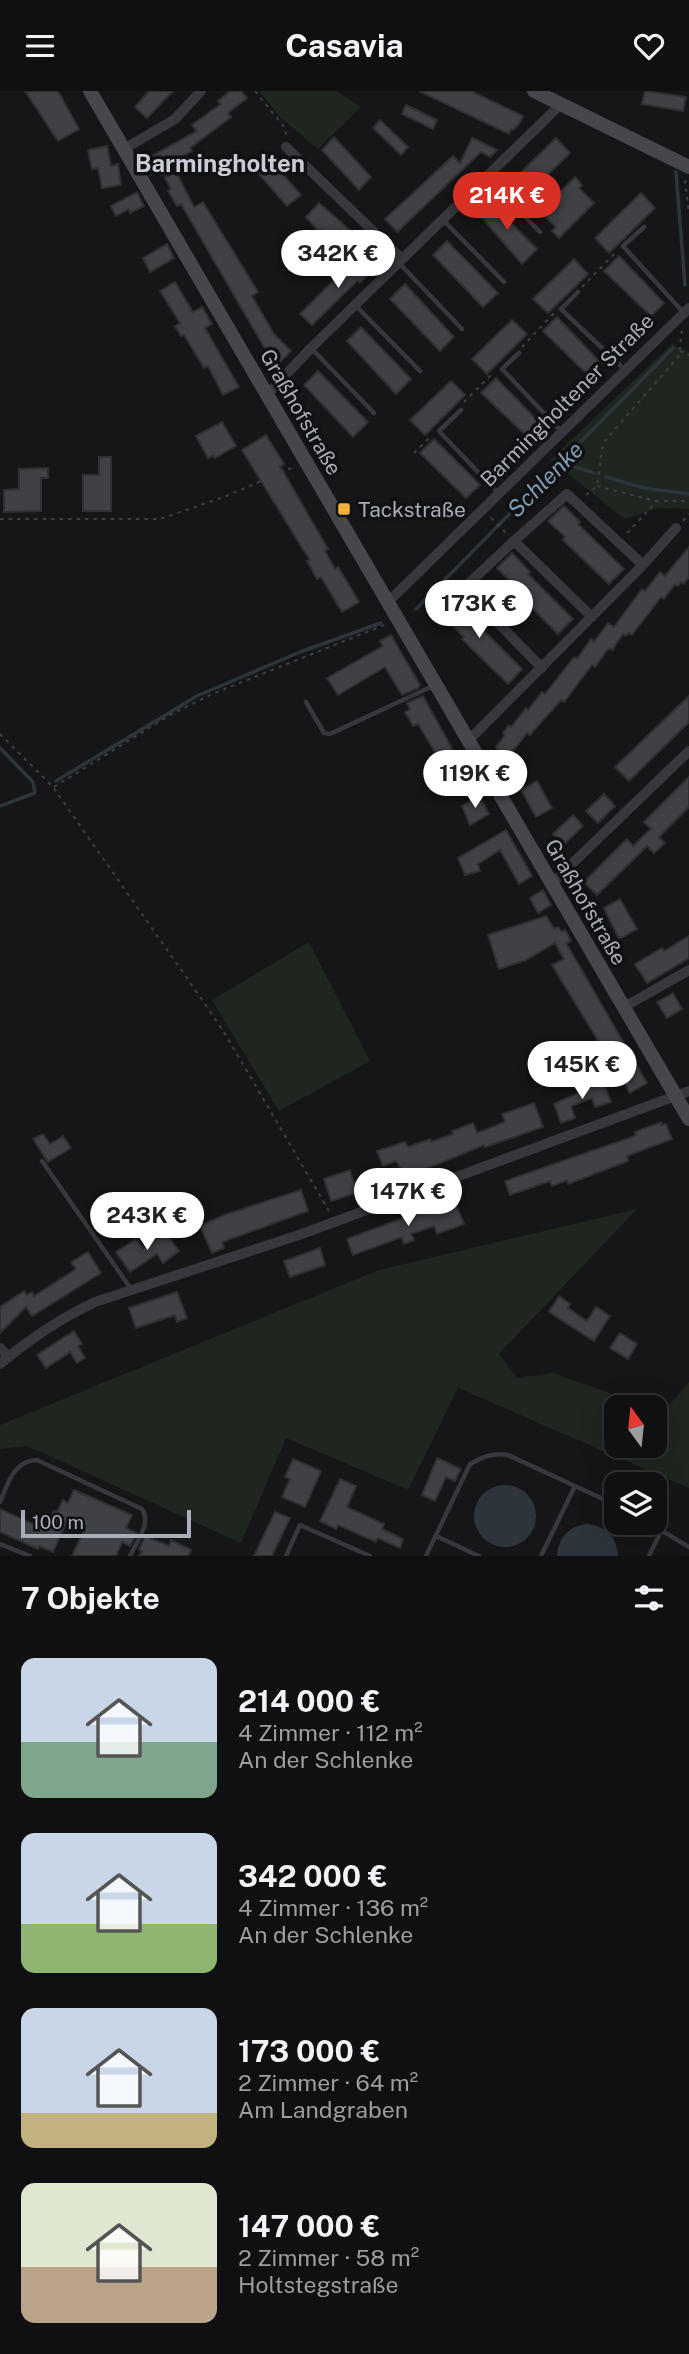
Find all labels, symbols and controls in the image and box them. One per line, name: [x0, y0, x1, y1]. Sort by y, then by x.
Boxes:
icon: menu: [21, 27, 59, 65]
text: Casavia: [285, 27, 404, 64]
icon: heart: [630, 27, 668, 65]
district label: Barmingholten: [135, 149, 305, 177]
pin: 214K €: [450, 173, 564, 232]
text: 214K €: [469, 181, 545, 208]
pin: 342K €: [281, 231, 395, 290]
text: 342K €: [297, 239, 379, 266]
street label: Barmingholtener Straße: [475, 308, 659, 492]
street label: Graßhofstraße: [255, 345, 347, 479]
water label: Schlenke: [502, 436, 588, 522]
place label: Tackstraße: [358, 497, 466, 522]
marker: Tackstraße: [336, 501, 352, 517]
pin: 173K €: [422, 581, 536, 640]
text: 173K €: [441, 589, 517, 616]
pin: 119K €: [418, 751, 532, 810]
text: 119K €: [439, 759, 511, 786]
street label: Graßhofstraße: [540, 835, 632, 969]
pin: 145K €: [525, 1041, 639, 1101]
text: 145K €: [544, 1050, 620, 1077]
pin: 147K €: [351, 1169, 465, 1228]
text: 147K €: [370, 1177, 446, 1204]
pin: 243K €: [90, 1193, 204, 1252]
text: 243K €: [106, 1201, 188, 1228]
north arrow: [604, 1395, 667, 1458]
map controls: [604, 1395, 667, 1535]
button: layers: [604, 1472, 667, 1535]
scale bar: [21, 1507, 191, 1539]
text: 100 m: [32, 1511, 84, 1533]
icon: filters: [630, 1579, 668, 1617]
text: 7 Objekte: [21, 1580, 160, 1616]
text: 214 000 €: [238, 1683, 380, 1719]
icon: home: [77, 1686, 161, 1770]
text: 4 Zimmer · 112 m²: [238, 1719, 423, 1746]
text: An der Schlenke: [238, 1746, 413, 1773]
text: 342 000 €: [238, 1858, 387, 1894]
icon: home: [77, 1861, 161, 1945]
text: 4 Zimmer · 136 m²: [238, 1894, 428, 1921]
text: An der Schlenke: [238, 1921, 413, 1948]
text: 173 000 €: [238, 2033, 380, 2069]
icon: home: [77, 2036, 161, 2120]
text: 2 Zimmer · 64 m²: [238, 2069, 418, 2096]
text: Am Landgraben: [238, 2096, 408, 2123]
text: 147 000 €: [238, 2208, 380, 2244]
icon: home: [77, 2211, 161, 2295]
text: 2 Zimmer · 58 m²: [238, 2244, 419, 2271]
text: Holtstegstraße: [238, 2271, 399, 2298]

